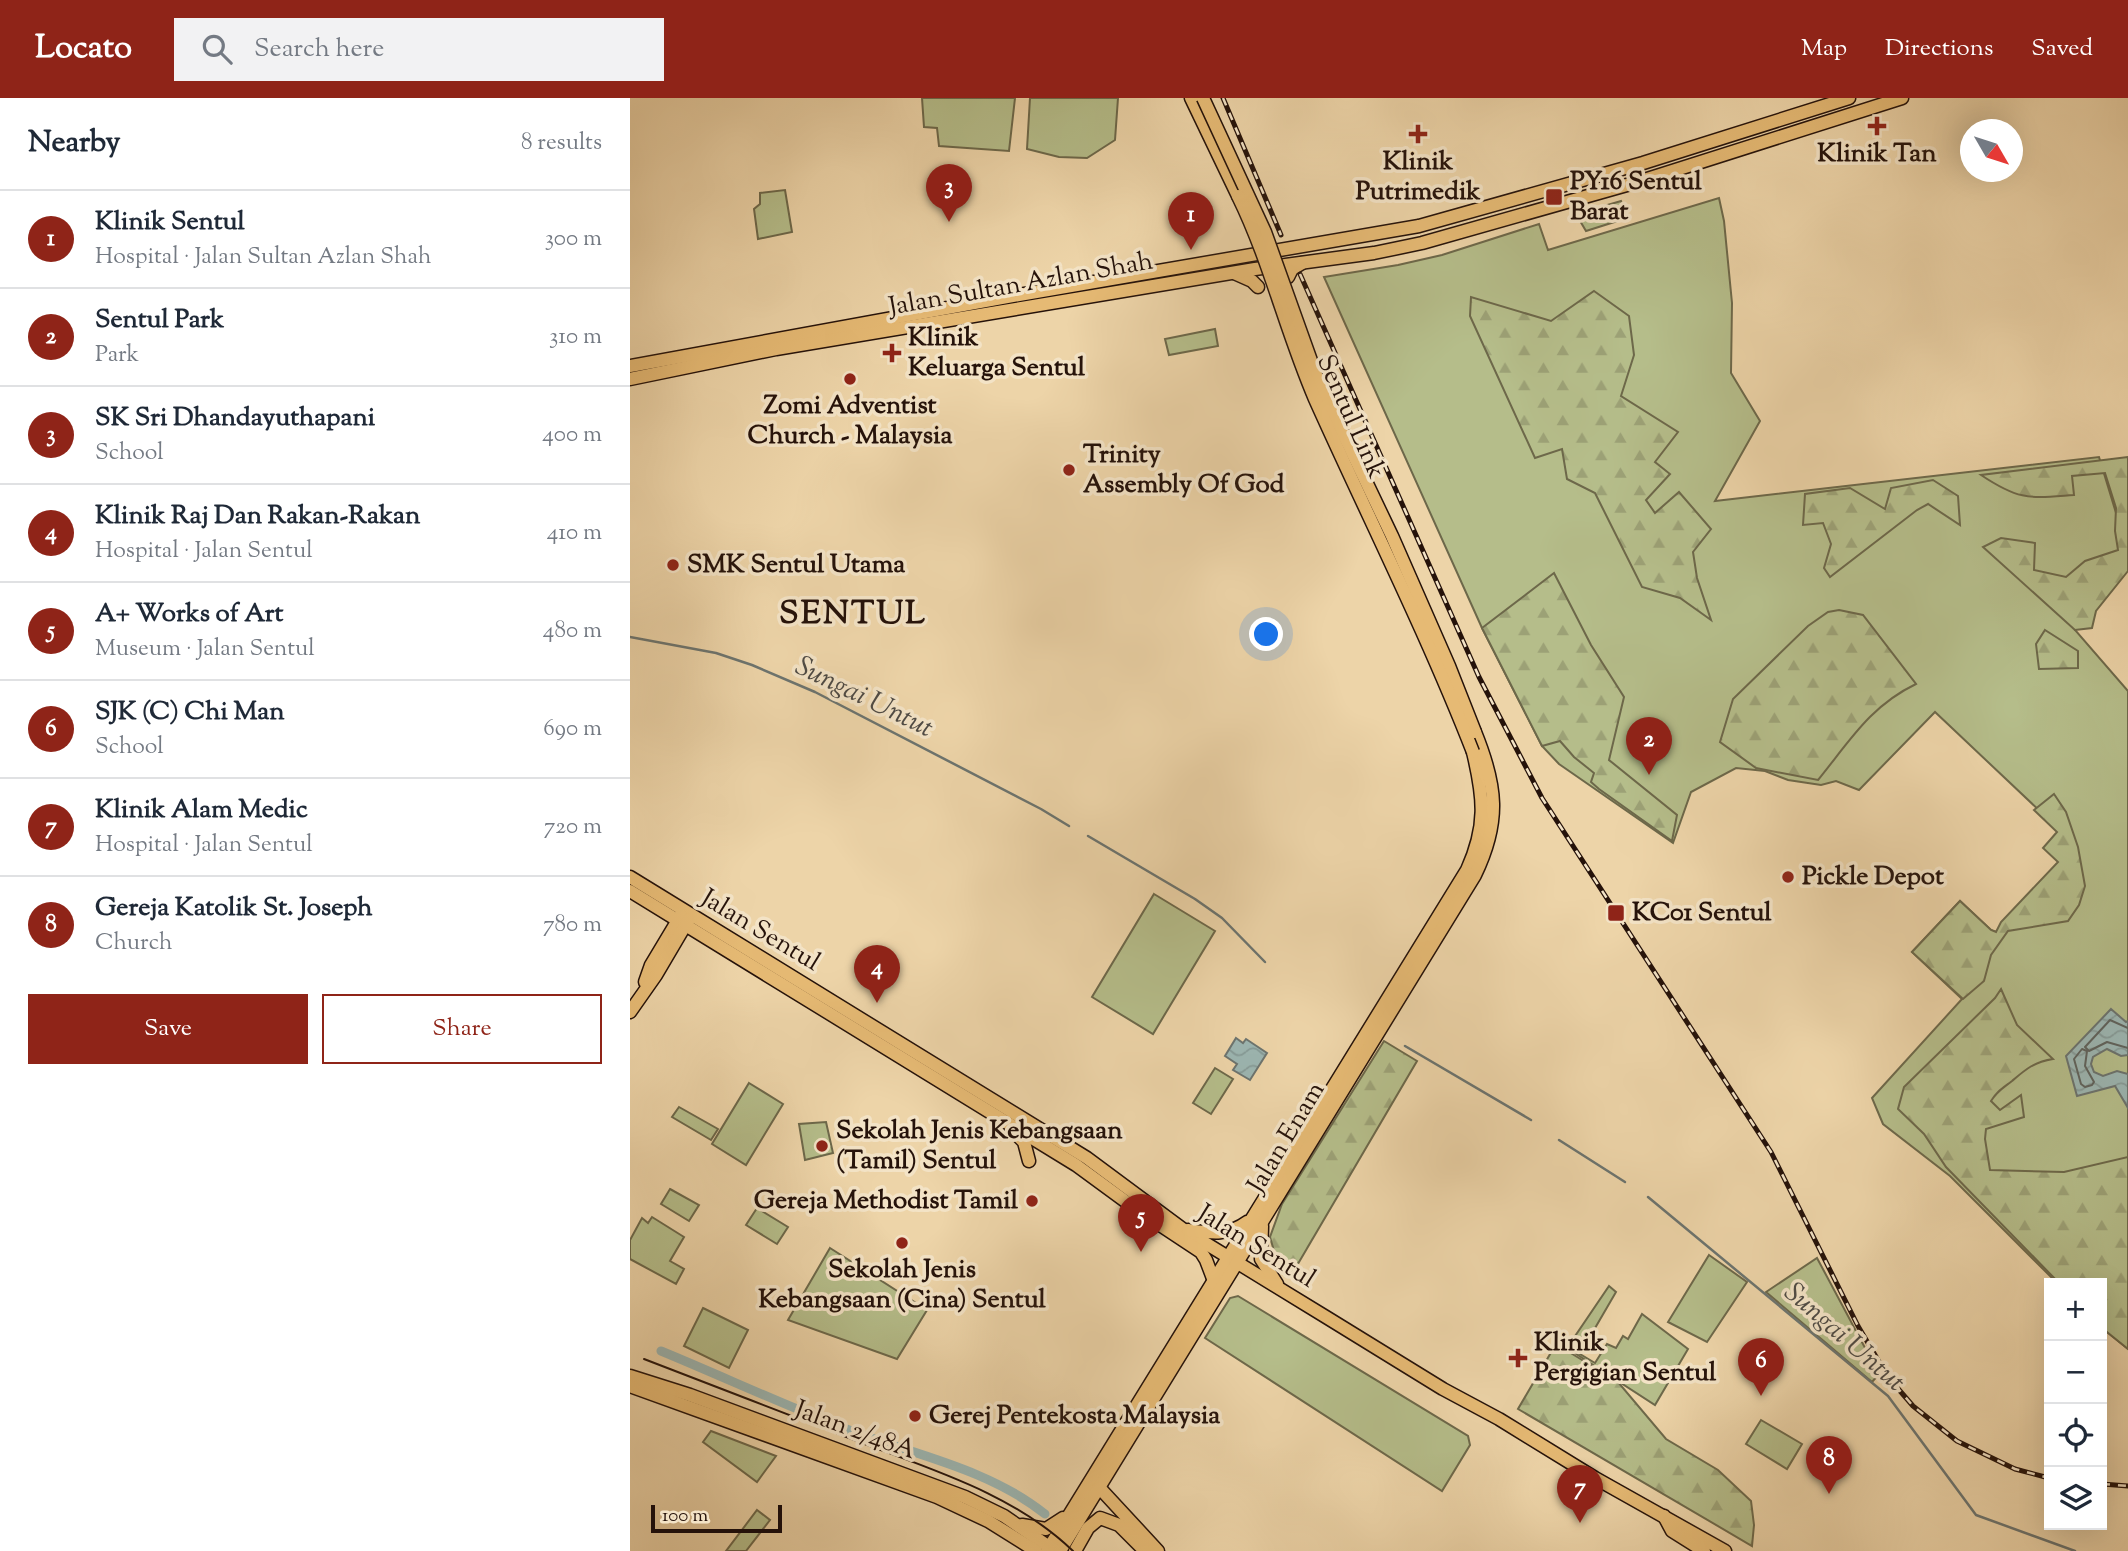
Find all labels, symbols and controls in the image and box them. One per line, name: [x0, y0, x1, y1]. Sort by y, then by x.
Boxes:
search box: [174, 18, 664, 81]
text: Locato: [35, 25, 132, 73]
icon: search: [198, 30, 236, 68]
text: Search here: [254, 31, 384, 68]
text: Map: [1801, 32, 1847, 66]
text: Directions: [1885, 32, 1993, 66]
text: Saved: [2031, 32, 2093, 66]
marker: Klinik Tan: [1867, 116, 1887, 136]
north arrow: [1960, 119, 2023, 182]
text: Nearby: [28, 122, 120, 165]
marker: Klinik Putrimedik: [1408, 124, 1428, 144]
text: 8 results: [521, 127, 602, 160]
place label: Klinik Tan: [1817, 136, 1937, 173]
place label: Klinik Putrimedik: [1356, 144, 1481, 211]
pin: 3: [926, 164, 972, 222]
place label: PY16 Sentul Barat: [1570, 164, 1703, 231]
marker: PY16 Sentul Barat: [1544, 187, 1564, 207]
pin: 1: [1168, 192, 1214, 250]
text: Klinik Sentul: [95, 204, 245, 241]
text: 1: [47, 223, 55, 256]
text: 300 m: [545, 223, 602, 256]
text: Hospital · Jalan Sultan Azlan Shah: [95, 241, 432, 274]
street label: Jalan Sultan Azlan Shah: [884, 244, 1156, 327]
text: Sentul Park: [95, 302, 224, 339]
place label: Klinik Keluarga Sentul: [908, 320, 1086, 387]
text: 2: [46, 321, 56, 354]
text: 310 m: [549, 321, 602, 354]
text: Park: [95, 339, 139, 372]
marker: Klinik Keluarga Sentul: [882, 343, 902, 363]
street label: Sentul Link: [1306, 349, 1394, 485]
marker: Zomi Adventist Church - Malaysia: [842, 371, 858, 387]
place label: Zomi Adventist Church - Malaysia: [748, 388, 952, 455]
text: SK Sri Dhandayuthapani: [95, 400, 375, 437]
text: 3: [46, 419, 56, 452]
text: 400 m: [542, 419, 602, 452]
text: School: [95, 437, 164, 470]
place label: Trinity Assembly Of God: [1083, 437, 1285, 504]
marker: Trinity Assembly Of God: [1061, 462, 1077, 478]
text: Klinik Raj Dan Rakan-Rakan: [95, 498, 420, 535]
text: 4: [45, 517, 57, 550]
text: 410 m: [547, 517, 602, 550]
text: Hospital · Jalan Sentul: [95, 535, 313, 568]
place label: SMK Sentul Utama: [687, 547, 905, 584]
marker: SMK Sentul Utama: [665, 557, 681, 573]
district label: SENTUL: [779, 591, 927, 639]
text: A+ Works of Art: [95, 596, 283, 633]
text: 5: [47, 615, 55, 648]
text: 480 m: [543, 615, 602, 648]
your location: [1249, 617, 1283, 651]
text: Museum · Jalan Sentul: [95, 633, 315, 666]
water label: Sungai Untut: [788, 647, 940, 749]
text: SJK (C) Chi Man: [95, 694, 285, 731]
text: 6: [45, 713, 57, 746]
text: 690 m: [543, 713, 602, 746]
pin: 2: [1626, 717, 1672, 775]
text: School: [95, 731, 164, 764]
text: Klinik Alam Medic: [95, 792, 308, 829]
text: 7: [45, 811, 57, 844]
text: 720 m: [544, 811, 602, 844]
text: Hospital · Jalan Sentul: [95, 829, 313, 862]
place label: Pickle Depot: [1802, 859, 1944, 896]
marker: Pickle Depot: [1780, 869, 1796, 885]
street label: Jalan Sentul: [692, 880, 827, 981]
text: Gereja Katolik St. Joseph: [95, 890, 373, 927]
place label: KC01 Sentul: [1632, 895, 1772, 932]
marker: KC01 Sentul: [1606, 903, 1626, 923]
text: 8: [45, 909, 57, 942]
text: 780 m: [543, 909, 602, 942]
text: Church: [95, 927, 173, 960]
pin: 4: [854, 945, 900, 1003]
button: Save: [28, 994, 308, 1064]
button: Share: [322, 994, 602, 1064]
street label: Jalan Enam: [1238, 1075, 1335, 1202]
place label: Sekolah Jenis Kebangsaan (Tamil) Sentul: [836, 1113, 1123, 1180]
marker: Sekolah Jenis Kebangsaan (Tamil) Sentul: [814, 1138, 830, 1154]
place label: Gereja Methodist Tamil: [754, 1183, 1019, 1220]
marker: Gereja Methodist Tamil: [1024, 1193, 1040, 1209]
pin: 5: [1118, 1194, 1164, 1252]
street label: Jalan Sentul: [1188, 1195, 1322, 1298]
marker: Sekolah Jenis Kebangsaan (Cina) Sentul: [894, 1235, 910, 1251]
place label: Sekolah Jenis Kebangsaan (Cina) Sentul: [758, 1252, 1047, 1319]
water label: Sungai Untut: [1774, 1274, 1914, 1402]
map controls: [2044, 1278, 2107, 1530]
button: +: [2044, 1278, 2107, 1341]
place label: Klinik Pergigian Sentul: [1534, 1325, 1717, 1392]
pin: 6: [1738, 1338, 1784, 1396]
button: −: [2044, 1341, 2107, 1404]
marker: Klinik Pergigian Sentul: [1508, 1348, 1528, 1368]
street label: Jalan 2/48A: [787, 1391, 921, 1470]
place label: Gerej Pentekosta Malaysia: [929, 1398, 1220, 1435]
button: locate: [2044, 1404, 2107, 1467]
marker: Gerej Pentekosta Malaysia: [907, 1408, 923, 1424]
pin: 8: [1806, 1436, 1852, 1494]
pin: 7: [1557, 1465, 1603, 1523]
button: layers: [2044, 1467, 2107, 1530]
scale bar: [651, 1502, 782, 1534]
text: 100 m: [662, 1503, 708, 1530]

